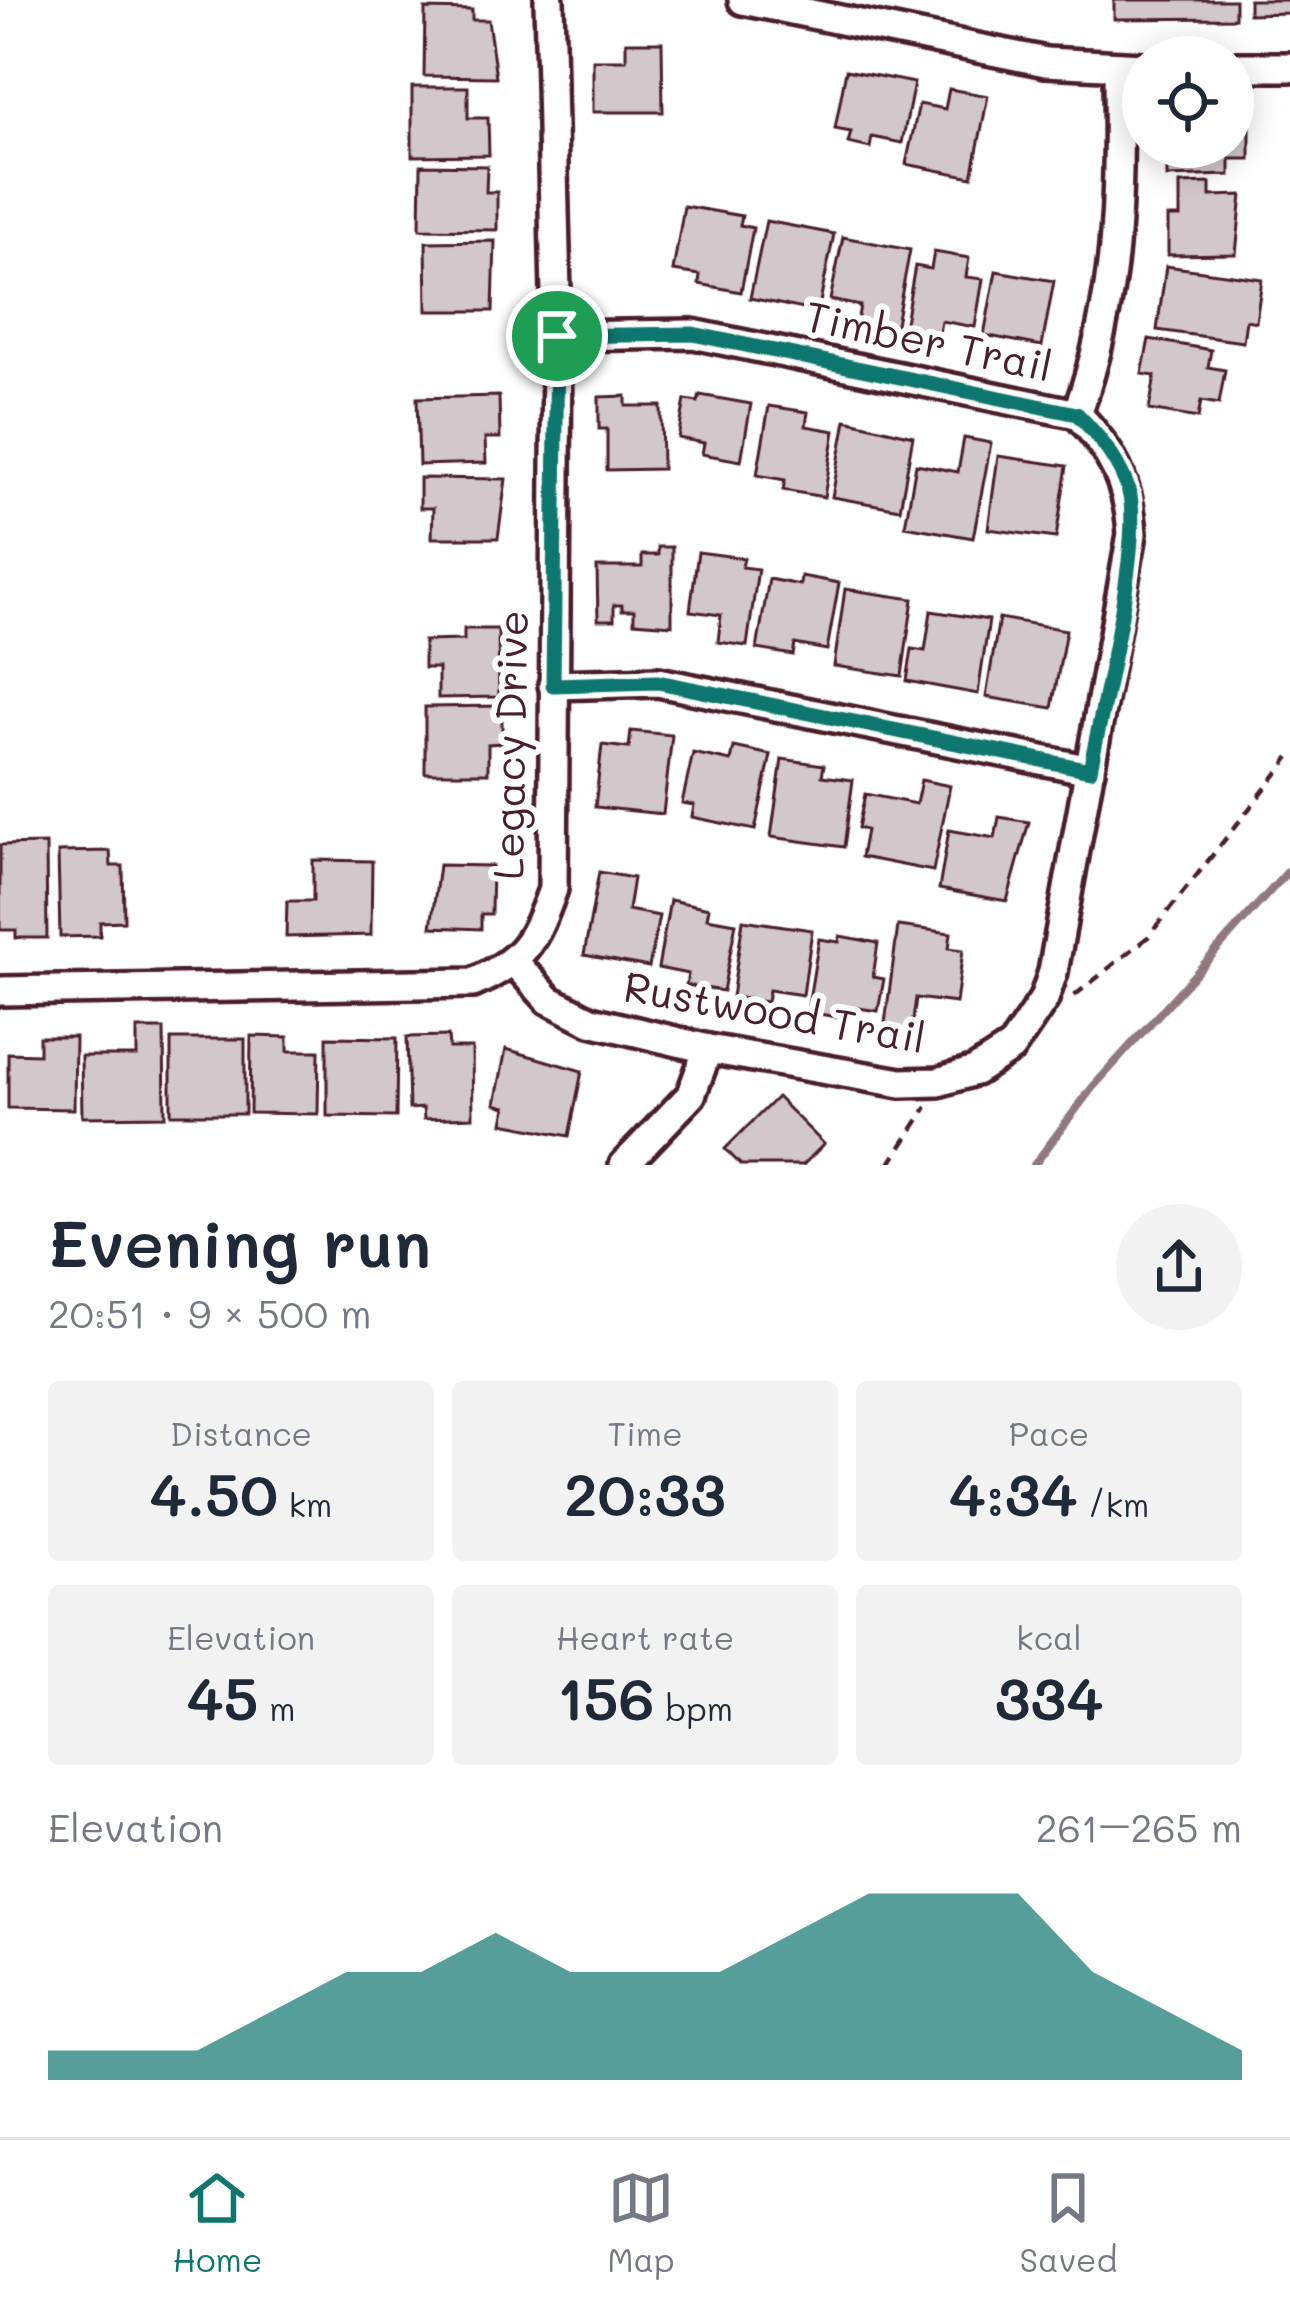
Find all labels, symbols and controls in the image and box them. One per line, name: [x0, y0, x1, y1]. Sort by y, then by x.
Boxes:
map controls: [1122, 36, 1254, 168]
button: locate: [1122, 36, 1254, 168]
pin: [506, 285, 608, 387]
street label: Timber Trail: [801, 287, 1057, 393]
icon: arrive: [524, 303, 590, 369]
street label: Legacy Drive: [479, 610, 539, 880]
street label: Rustwood Trail: [620, 957, 930, 1065]
text: Evening run: [48, 1199, 431, 1285]
button: share: [1116, 1204, 1242, 1330]
text: 20:51 · 9 × 500 m: [48, 1287, 372, 1338]
text: Distance: [170, 1411, 312, 1454]
text: Time: [607, 1411, 683, 1454]
text: Pace: [1009, 1411, 1089, 1454]
text: 4.50: [150, 1454, 278, 1532]
text: 20:33: [564, 1454, 726, 1532]
text: 4:34: [949, 1454, 1078, 1532]
text: km: [278, 1482, 332, 1525]
text: /km: [1078, 1482, 1149, 1525]
text: Elevation: [167, 1615, 315, 1658]
text: Heart rate: [556, 1615, 734, 1658]
text: kcal: [1016, 1615, 1082, 1658]
text: 45: [187, 1658, 259, 1736]
text: 156: [557, 1658, 655, 1736]
text: 334: [995, 1658, 1103, 1736]
text: m: [259, 1686, 296, 1729]
text: bpm: [655, 1686, 733, 1729]
text: Elevation: [48, 1801, 223, 1852]
text: 261–265 m: [1036, 1801, 1242, 1852]
tab: Home: [172, 2165, 262, 2280]
tab: Map: [607, 2165, 675, 2280]
tab: Saved: [1020, 2165, 1117, 2280]

